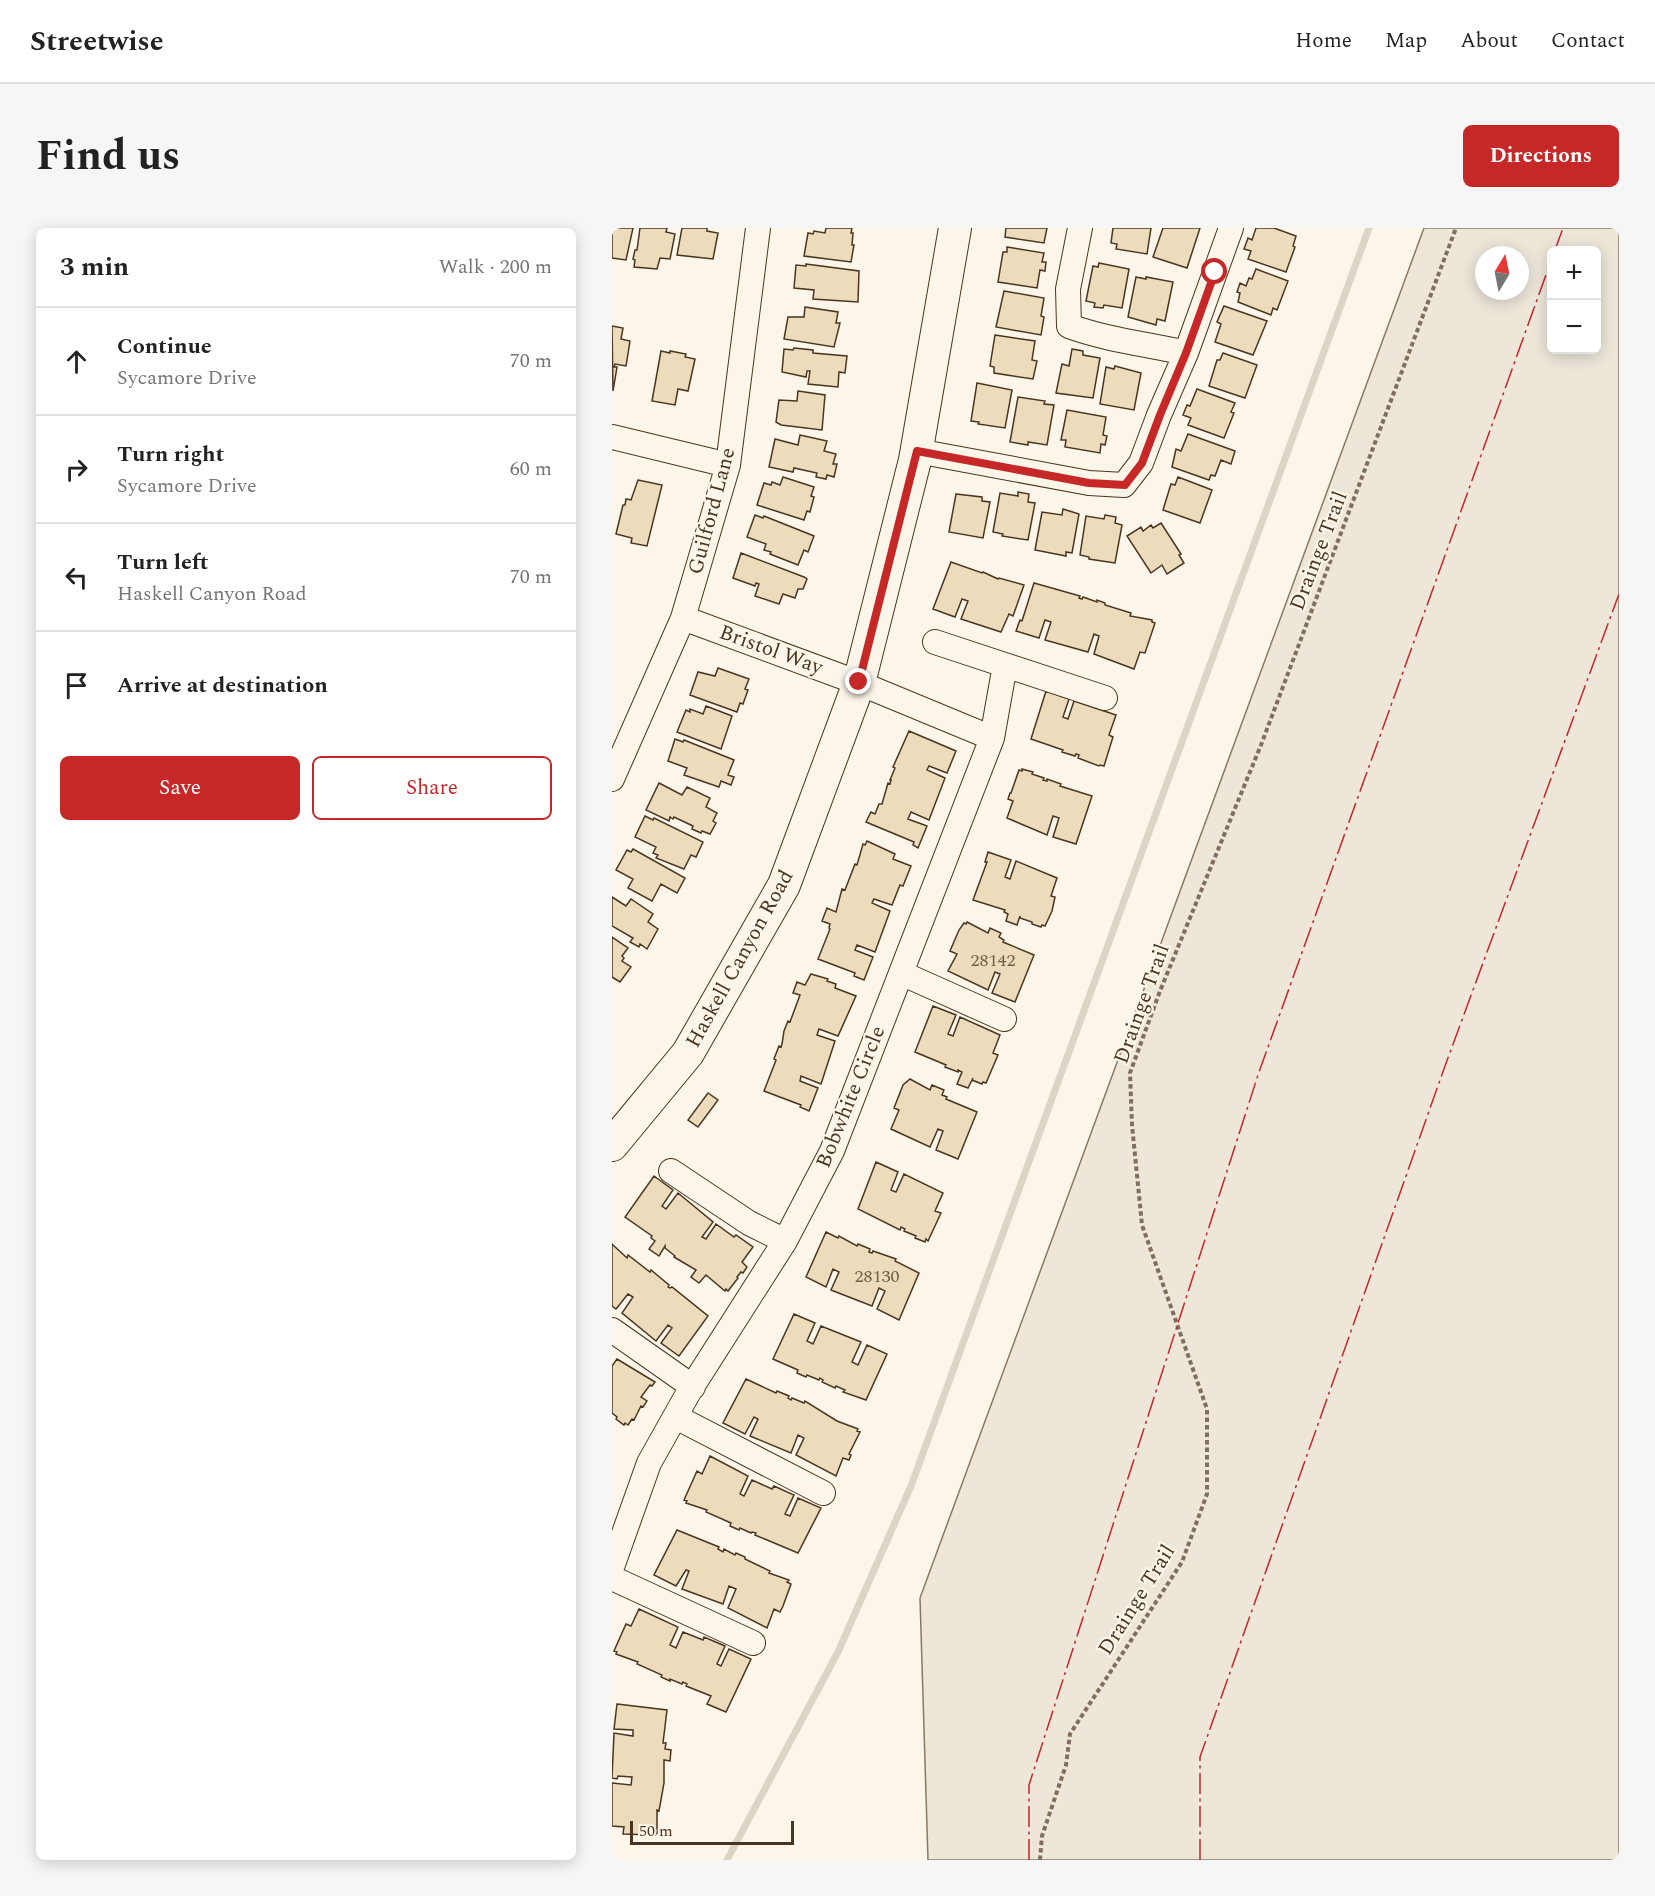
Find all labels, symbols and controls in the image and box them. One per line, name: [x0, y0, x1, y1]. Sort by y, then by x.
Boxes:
text: Streetwise: [30, 20, 164, 63]
text: Home: [1295, 25, 1352, 57]
text: Map: [1385, 25, 1427, 57]
text: About: [1460, 25, 1518, 57]
text: Contact: [1551, 25, 1625, 57]
text: Find us: [36, 125, 180, 188]
button: Directions: [1463, 125, 1619, 187]
north arrow: [1475, 246, 1529, 300]
map controls: [1547, 246, 1601, 354]
button: +: [1547, 246, 1601, 300]
text: 3 min: [60, 247, 129, 287]
text: Walk · 200 m: [439, 252, 552, 282]
route start: [1201, 258, 1227, 284]
button: −: [1547, 300, 1601, 354]
text: Continue: [117, 330, 212, 363]
icon: ahead: [60, 345, 93, 378]
text: 70 m: [510, 346, 552, 376]
text: Sycamore Drive: [117, 363, 257, 393]
text: Turn right: [117, 438, 224, 471]
street label: Guilford Lane: [680, 444, 744, 578]
icon: right: [60, 453, 93, 486]
text: 60 m: [510, 454, 552, 484]
text: Sycamore Drive: [117, 471, 257, 501]
street label: Drainge Trail: [1282, 487, 1356, 615]
text: Turn left: [117, 546, 209, 579]
icon: left: [60, 561, 93, 594]
text: 70 m: [510, 562, 552, 592]
text: Haskell Canyon Road: [117, 579, 307, 609]
street label: Bristol Way: [715, 616, 828, 684]
route end: [845, 668, 871, 694]
icon: arrive: [60, 669, 93, 702]
text: Arrive at destination: [117, 669, 328, 702]
button: Save: [60, 756, 300, 820]
button: Share: [312, 756, 552, 820]
street label: Haskell Canyon Road: [678, 864, 802, 1054]
street label: Drainge Trail: [1105, 940, 1179, 1068]
house number: 28142: [971, 947, 1016, 974]
street label: Bobwhite Circle: [808, 1021, 894, 1173]
house number: 28130: [855, 1263, 900, 1290]
street label: Drainge Trail: [1090, 1538, 1184, 1662]
scale bar: [630, 1818, 794, 1846]
text: 50 m: [639, 1819, 673, 1843]

